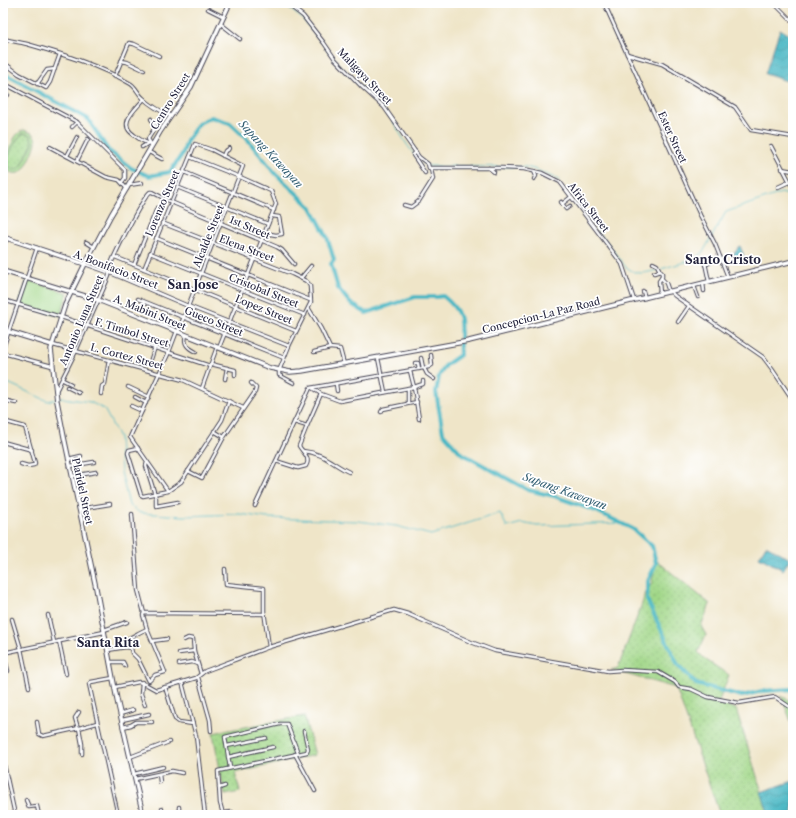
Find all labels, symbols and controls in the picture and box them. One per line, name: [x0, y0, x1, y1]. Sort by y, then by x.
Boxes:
street label: Maligaya Street: [335, 46, 395, 107]
street label: Centro Street: [148, 70, 193, 132]
street label: Ester Street: [655, 109, 690, 165]
water label: Sapang Kawayan: [235, 116, 306, 191]
street label: Lorenzo Street: [143, 168, 182, 238]
street label: Africa Street: [565, 179, 612, 235]
street label: Alcalde Street: [190, 202, 227, 270]
street label: 1st Street: [227, 213, 273, 242]
street label: Elena Street: [217, 232, 277, 265]
street label: A. Bonifacio Street: [71, 247, 160, 292]
district label: Santo Cristo: [685, 252, 761, 267]
street label: Cristobal Street: [227, 271, 301, 311]
street label: Antonio Luna Street: [56, 273, 106, 368]
district label: San Jose: [168, 277, 218, 292]
street label: A. Mabini Street: [111, 292, 189, 333]
street label: Lopez Street: [233, 292, 295, 327]
street label: Concepcion-La Paz Road: [481, 295, 601, 336]
street label: Gueco Street: [183, 304, 246, 339]
street label: F. Timbol Street: [93, 315, 171, 350]
street label: L. Cortez Street: [89, 340, 165, 373]
street label: Plaridel Street: [69, 457, 96, 526]
water label: Sapang Kawayan: [520, 469, 609, 513]
district label: Santa Rita: [77, 635, 140, 650]

